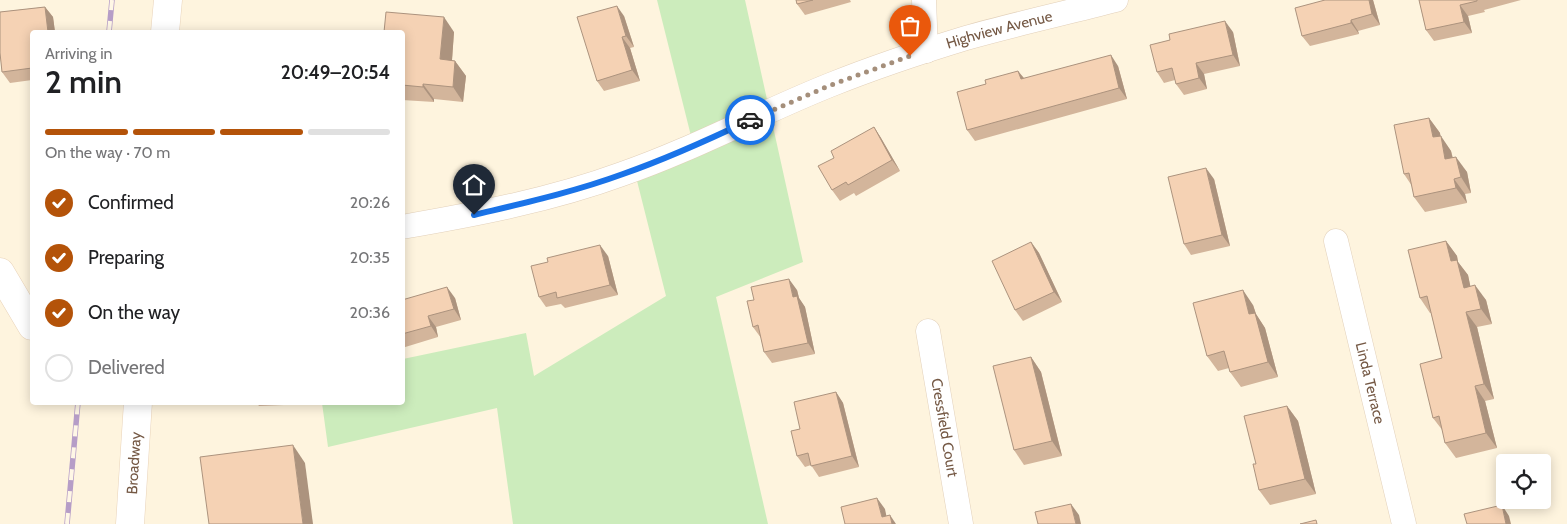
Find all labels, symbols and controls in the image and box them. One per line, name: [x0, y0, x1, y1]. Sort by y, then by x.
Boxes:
pin: [889, 5, 931, 56]
street label: Highview Avenue: [944, 7, 1054, 53]
icon: bag: [896, 12, 924, 40]
text: Arriving in: [45, 44, 112, 63]
text: 20:49–20:54: [281, 61, 390, 84]
text: 2 min: [45, 62, 122, 101]
courier: [725, 95, 775, 145]
icon: car: [736, 106, 764, 134]
text: On the way · 70 m: [45, 143, 170, 162]
pin: [453, 164, 495, 215]
icon: home: [460, 171, 488, 199]
icon: check: [45, 189, 73, 217]
text: Confirmed: [88, 191, 174, 214]
text: 20:26: [350, 193, 390, 212]
icon: check: [45, 244, 73, 272]
text: Preparing: [88, 246, 164, 269]
text: 20:35: [350, 248, 390, 267]
icon: check: [45, 299, 73, 327]
text: On the way: [88, 301, 180, 324]
text: 20:36: [349, 303, 390, 322]
street label: Linda Terrace: [1352, 340, 1389, 426]
text: Delivered: [88, 356, 165, 379]
street label: Cressfield Court: [927, 377, 962, 478]
street label: Broadway: [123, 431, 145, 495]
map controls: [1496, 454, 1551, 509]
button: locate: [1496, 454, 1551, 509]

